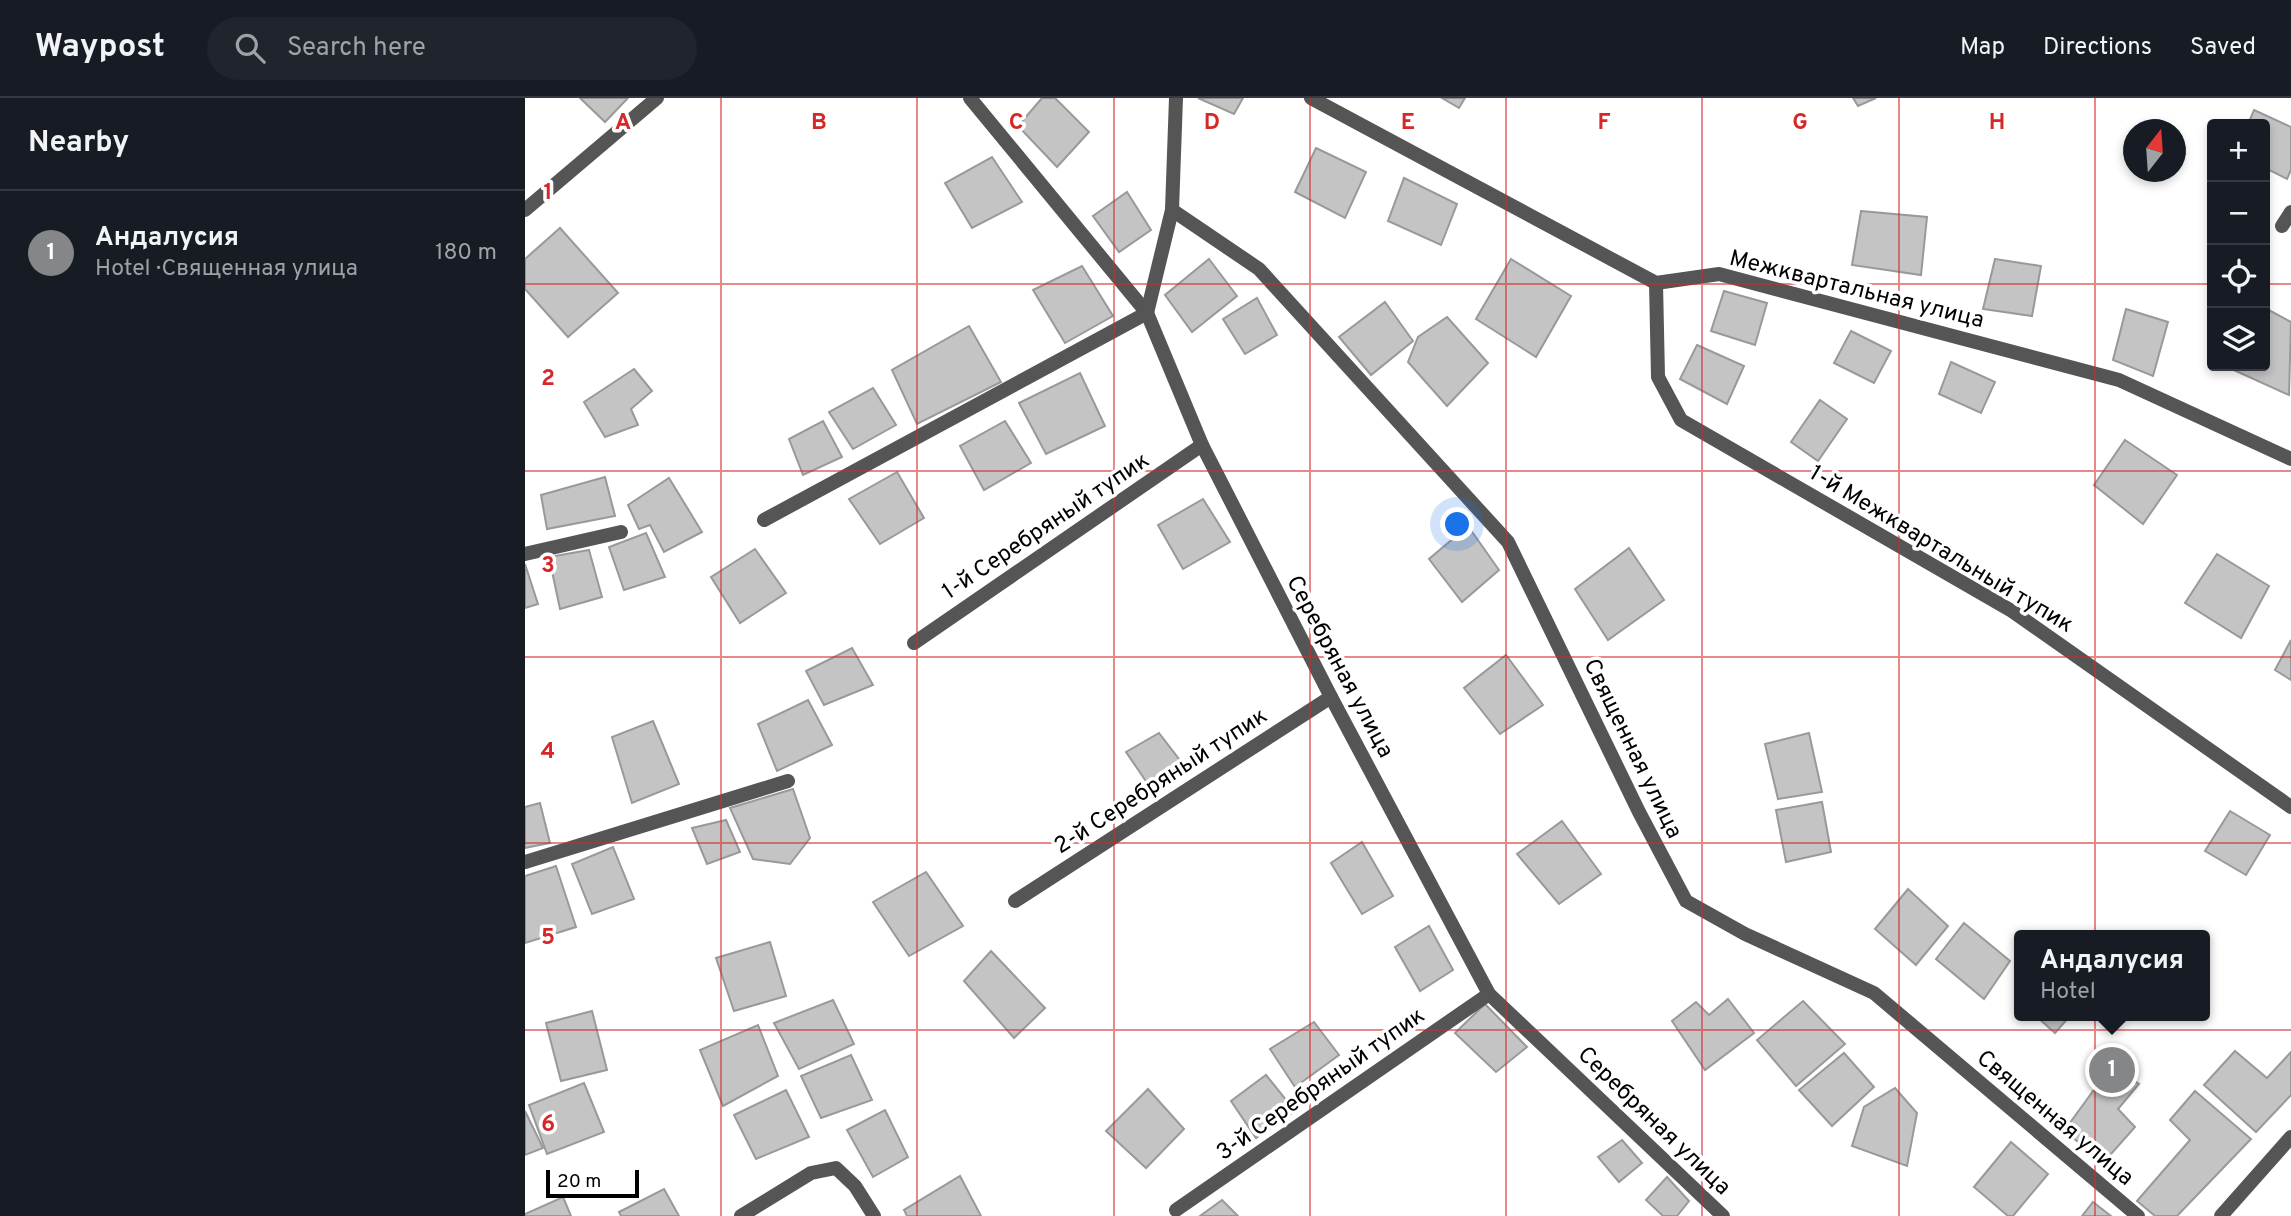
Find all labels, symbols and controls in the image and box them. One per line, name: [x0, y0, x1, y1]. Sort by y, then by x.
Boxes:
search box: [207, 17, 697, 80]
text: Waypost: [35, 27, 165, 69]
icon: search: [231, 29, 269, 67]
text: Search here: [287, 32, 426, 65]
text: Map: [1960, 33, 2005, 63]
text: Directions: [2043, 33, 2152, 63]
text: Saved: [2190, 33, 2256, 63]
text: A: [615, 109, 631, 138]
text: B: [811, 109, 827, 138]
text: C: [1009, 109, 1023, 138]
text: D: [1204, 109, 1220, 138]
text: E: [1401, 109, 1415, 138]
text: F: [1597, 109, 1611, 138]
text: G: [1792, 109, 1808, 138]
text: H: [1989, 109, 2005, 138]
north arrow: [2123, 119, 2186, 182]
map controls: [2207, 119, 2270, 371]
button: +: [2207, 119, 2270, 182]
text: Nearby: [28, 125, 129, 162]
text: 1: [543, 179, 553, 208]
button: −: [2207, 182, 2270, 245]
text: Андалусия: [95, 222, 239, 255]
text: 1: [46, 239, 56, 268]
text: 180 m: [435, 239, 497, 268]
street label: Межквартальная улица: [1726, 245, 1987, 336]
button: locate: [2207, 245, 2270, 308]
text: Hotel · Священная улица: [95, 255, 358, 284]
button: layers: [2207, 308, 2270, 371]
text: 2: [541, 365, 555, 394]
street label: 1-й Серебряный тупик: [937, 447, 1156, 607]
street label: 1-й Межквартальный тупик: [1803, 460, 2078, 641]
your location: [1440, 507, 1474, 541]
text: 3: [541, 552, 555, 581]
street label: Серебряная улица: [1278, 571, 1399, 763]
street label: Священная улица: [1576, 654, 1688, 844]
street label: 2-й Серебряный тупик: [1049, 702, 1273, 862]
text: 4: [541, 738, 555, 767]
text: 5: [541, 924, 555, 953]
popup: [2014, 930, 2210, 1021]
text: Андалусия: [2040, 945, 2184, 978]
text: Hotel: [2040, 978, 2096, 1007]
street label: 3-й Серебряный тупик: [1212, 1002, 1431, 1168]
street label: Серебряная улица: [1570, 1041, 1736, 1202]
pin: 1: [2089, 1044, 2135, 1096]
street label: Священная улица: [1970, 1045, 2139, 1193]
text: 6: [541, 1111, 555, 1140]
scale bar: [546, 1167, 639, 1199]
text: 20 m: [557, 1170, 601, 1194]

